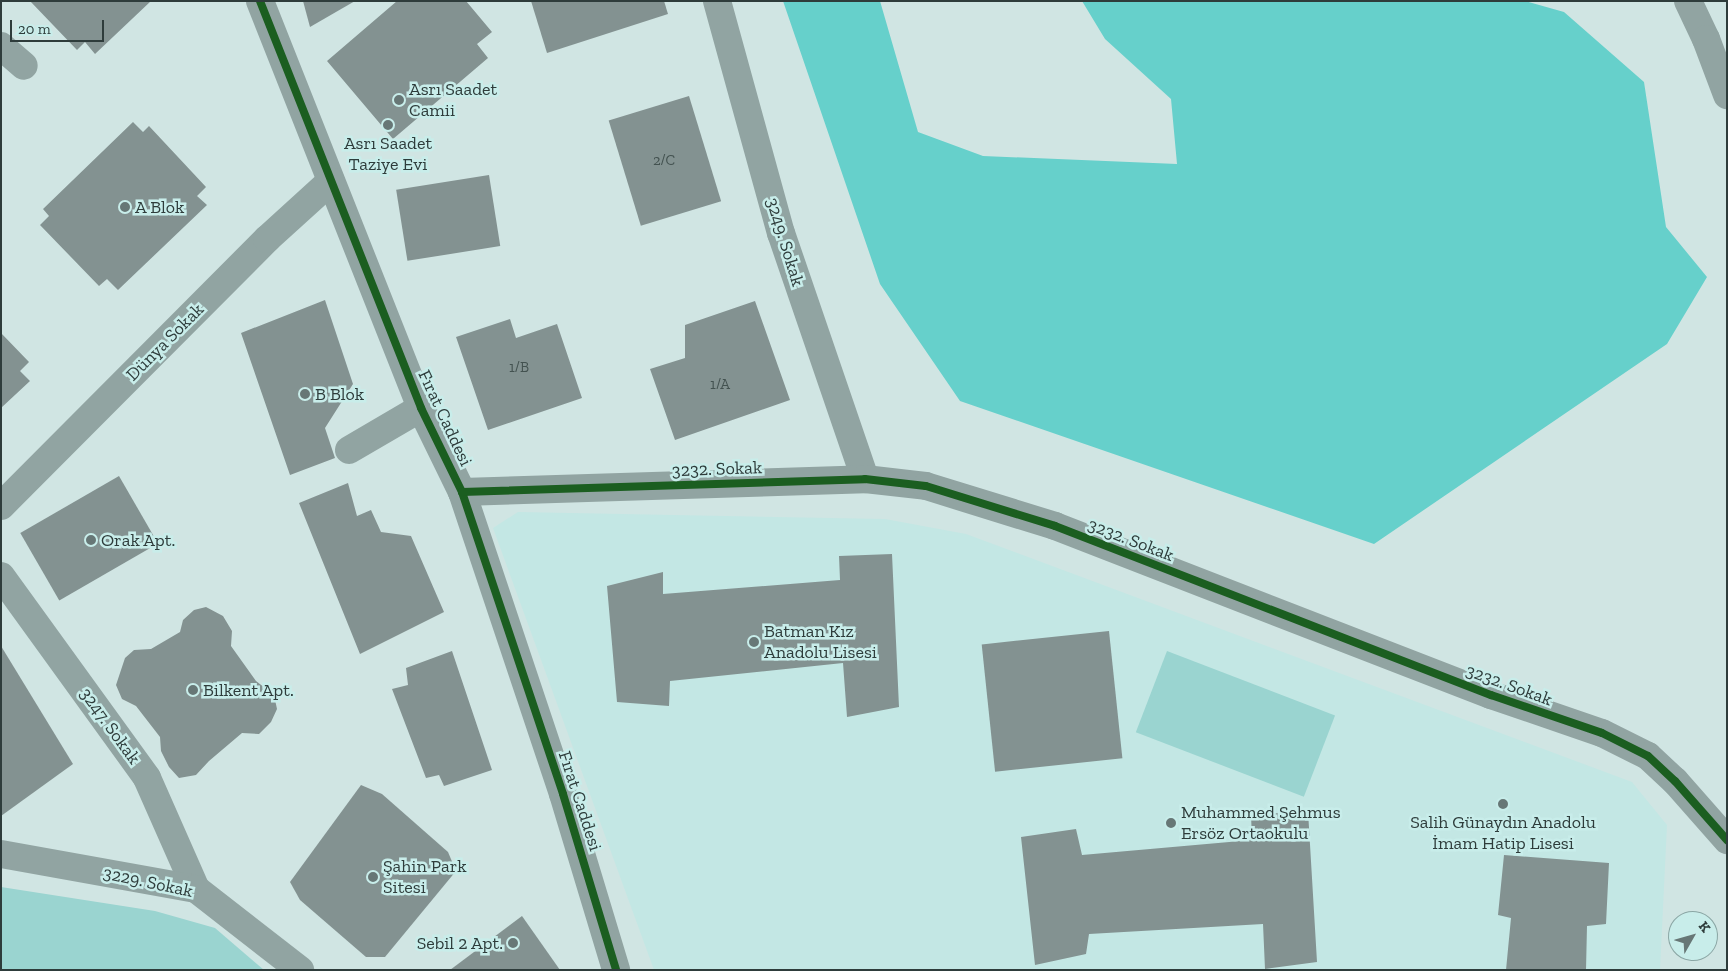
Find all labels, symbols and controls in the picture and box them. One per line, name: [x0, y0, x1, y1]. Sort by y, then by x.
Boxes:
scale bar: [12, 10, 106, 42]
text: 20 m: [18, 20, 51, 38]
place label: Asrı Saadet Camii: [409, 79, 497, 122]
marker: Asrı Saadet Camii: [393, 94, 405, 106]
marker: Asrı Saadet Taziye Evi: [382, 119, 394, 131]
place label: Asrı Saadet Taziye Evi: [344, 133, 432, 176]
house number: 2/C: [653, 152, 675, 170]
street label: 3249. Sokak: [761, 195, 809, 289]
place label: A Blok: [135, 196, 185, 218]
marker: A Blok: [119, 201, 131, 213]
street label: Dünya Sokak: [122, 299, 208, 385]
house number: 1/B: [509, 359, 529, 377]
street label: Fırat Caddesi: [413, 367, 477, 469]
house number: 1/A: [710, 376, 730, 394]
place label: B Blok: [315, 383, 364, 405]
marker: B Blok: [299, 388, 311, 400]
street label: 3232. Sokak: [672, 457, 762, 481]
street label: 3232. Sokak: [1085, 514, 1177, 566]
place label: Orak Apt.: [101, 529, 176, 551]
marker: Orak Apt.: [85, 534, 97, 546]
place label: Batman Kız Anadolu Lisesi: [764, 621, 877, 664]
marker: Batman Kız Anadolu Lisesi: [748, 636, 760, 648]
street label: 3232. Sokak: [1463, 659, 1555, 711]
place label: Bilkent Apt.: [203, 679, 294, 701]
street label: 3247. Sokak: [75, 684, 145, 768]
marker: Bilkent Apt.: [187, 684, 199, 696]
street label: Fırat Caddesi: [554, 748, 606, 854]
marker: Salih Günaydın Anadolu İmam Hatip Lisesi: [1497, 798, 1509, 810]
place label: Muhammed Şehmus Ersöz Ortaokulu: [1181, 802, 1341, 844]
place label: Salih Günaydın Anadolu İmam Hatip Lisesi: [1410, 812, 1596, 854]
marker: Muhammed Şehmus Ersöz Ortaokulu: [1165, 817, 1177, 829]
place label: Şahin Park Sitesi: [383, 856, 467, 899]
street label: 3229. Sokak: [101, 862, 195, 902]
marker: Şahin Park Sitesi: [367, 871, 379, 883]
north arrow: [1668, 911, 1718, 961]
text: K: [1695, 918, 1714, 936]
place label: Sebil 2 Apt.: [416, 932, 503, 954]
marker: Sebil 2 Apt.: [507, 937, 519, 949]

